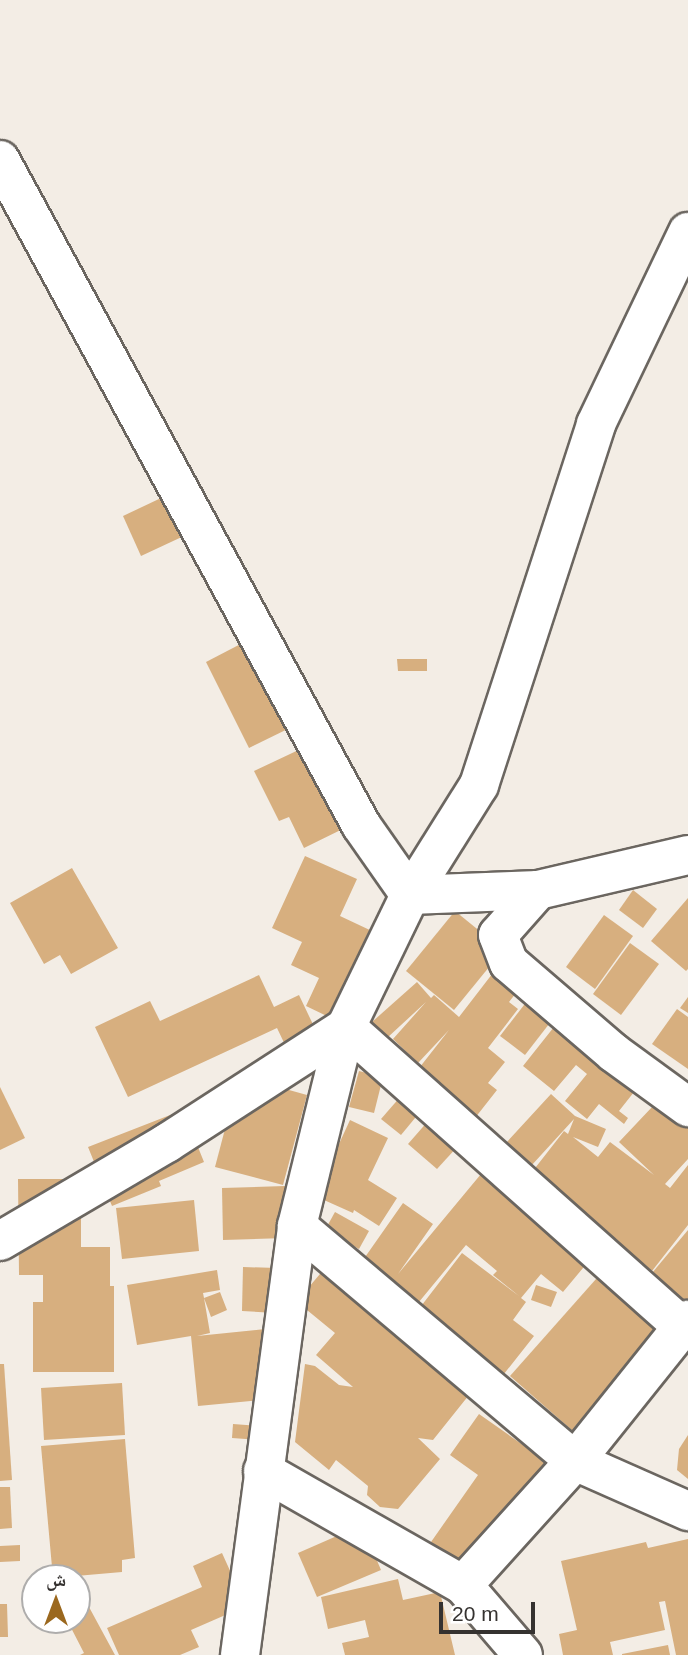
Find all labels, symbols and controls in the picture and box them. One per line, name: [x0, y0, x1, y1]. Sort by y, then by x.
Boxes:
north arrow: [21, 1564, 91, 1634]
text: ش: [46, 1569, 66, 1590]
scale bar: [443, 1588, 539, 1632]
text: 20 m: [452, 1602, 499, 1625]

